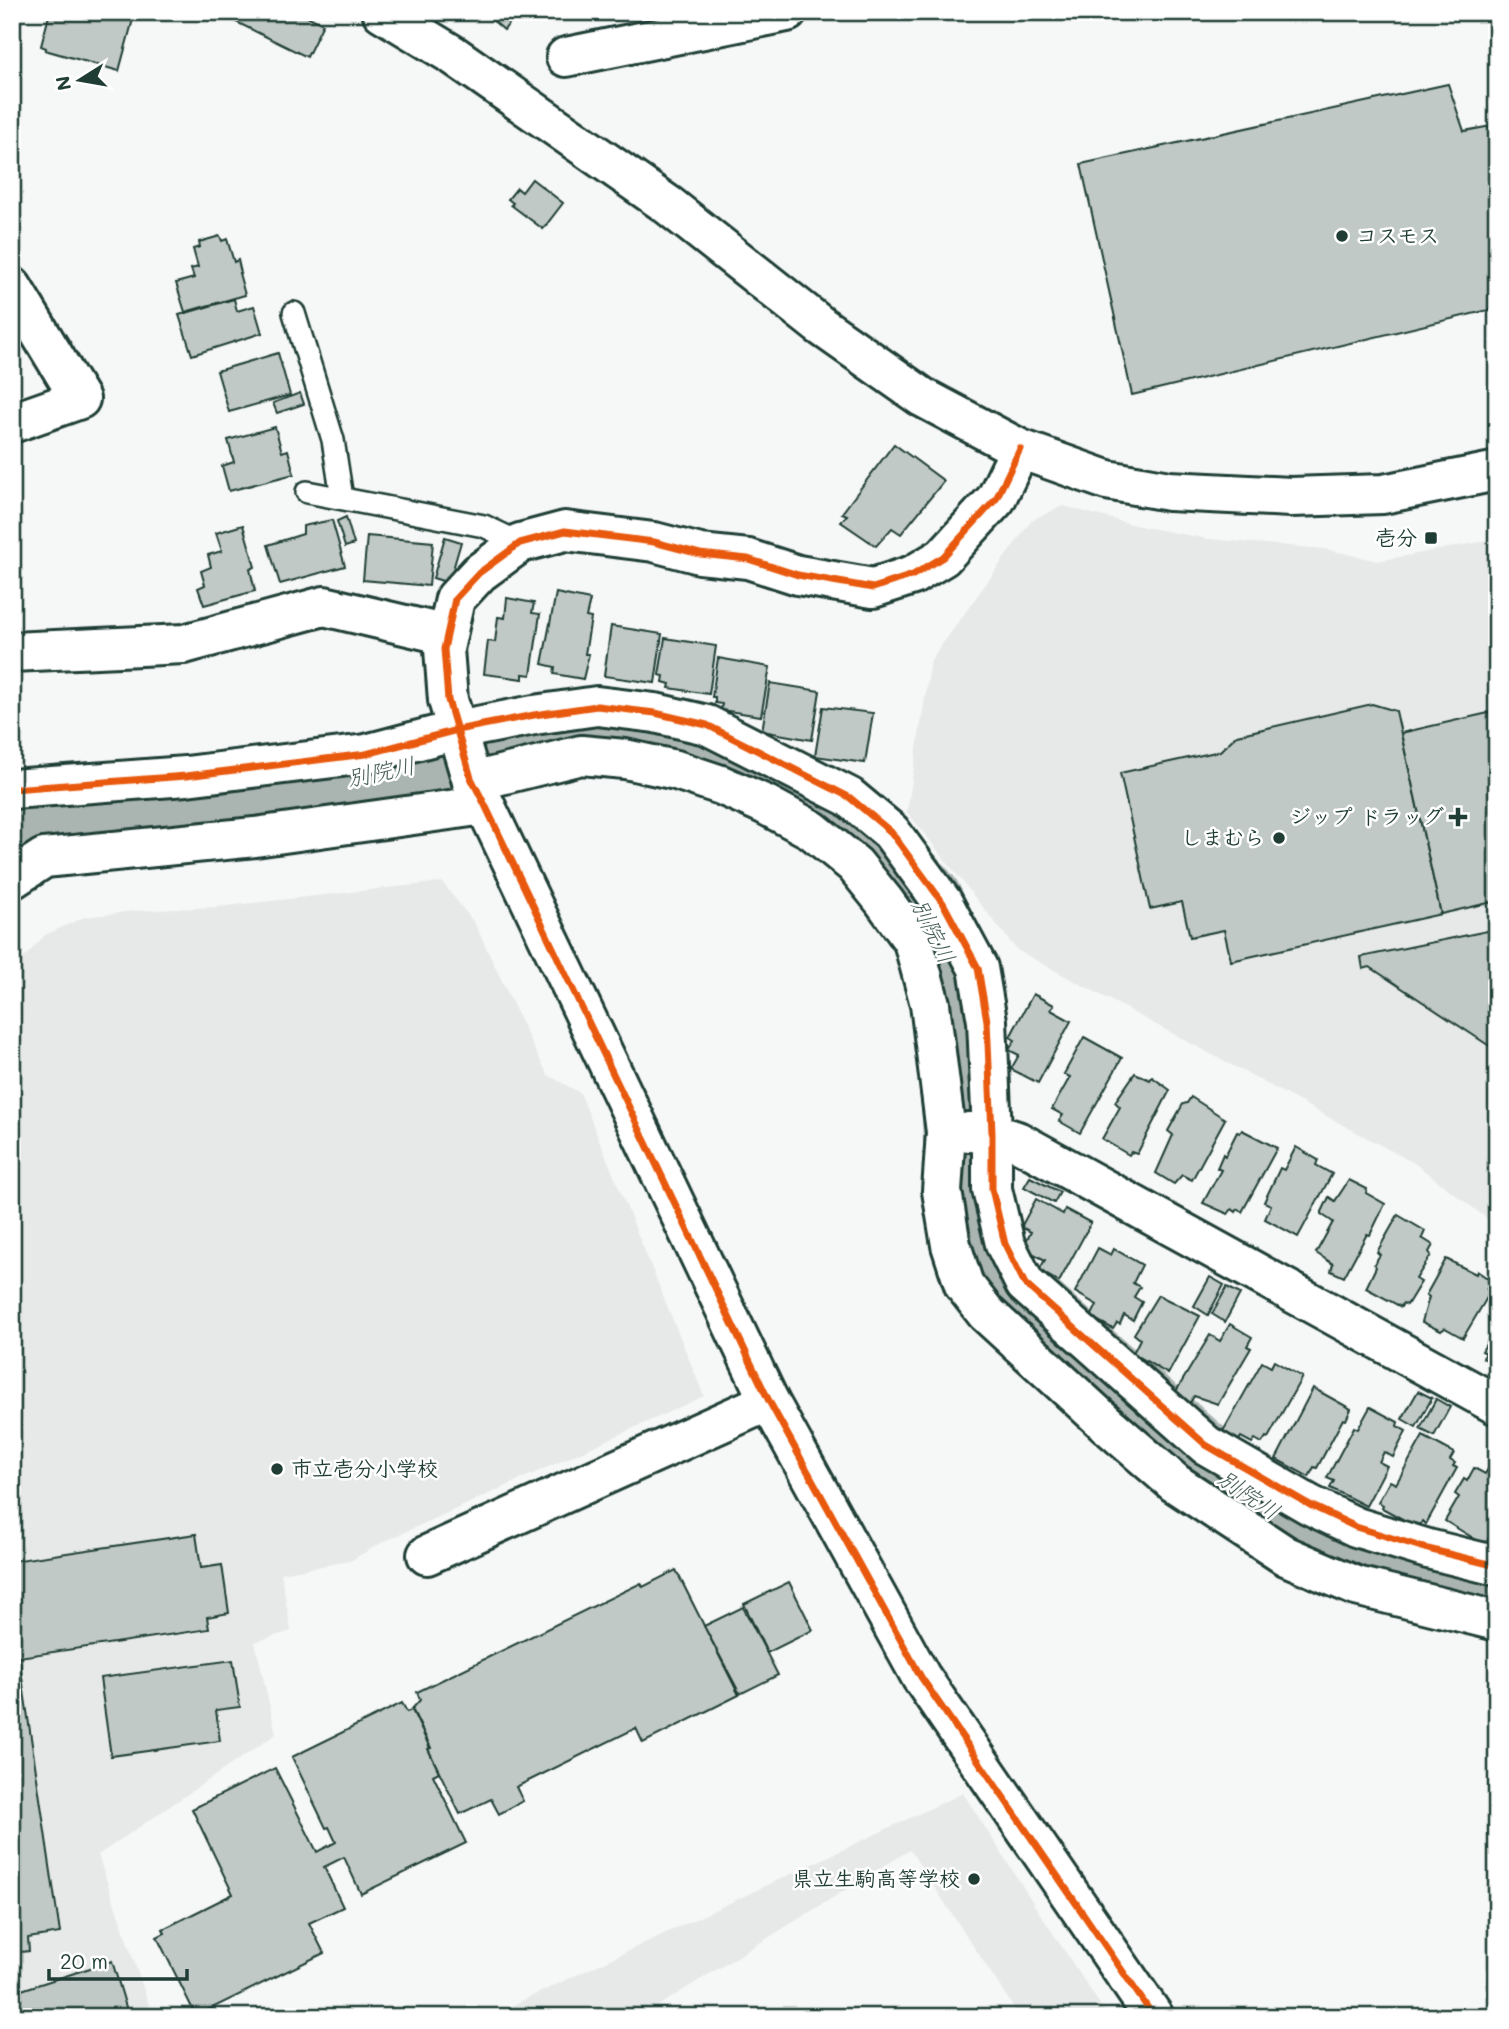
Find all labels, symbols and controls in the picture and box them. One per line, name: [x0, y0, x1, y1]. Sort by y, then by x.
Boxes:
north arrow: [46, 46, 116, 116]
text: N: [49, 74, 76, 93]
place label: コスモス: [1356, 221, 1439, 248]
marker: コスモス: [1334, 228, 1350, 244]
place label: 壱分: [1375, 523, 1417, 550]
marker: 壱分: [1423, 530, 1439, 546]
water label: 別院川: [344, 749, 418, 793]
place label: ジップ ドラッグ: [1289, 802, 1444, 829]
marker: ジップ ドラッグ: [1450, 809, 1466, 825]
place label: しまむら: [1181, 823, 1265, 850]
marker: しまむら: [1271, 830, 1287, 846]
water label: 別院川: [905, 893, 963, 968]
place label: 市立壱分小学校: [291, 1454, 438, 1481]
marker: 市立壱分小学校: [269, 1461, 285, 1477]
water label: 別院川: [1213, 1462, 1287, 1526]
place label: 県立生駒高等学校: [792, 1864, 960, 1891]
marker: 県立生駒高等学校: [966, 1871, 982, 1887]
scale bar: [49, 1938, 187, 1982]
text: 20 m: [60, 1947, 108, 1974]

